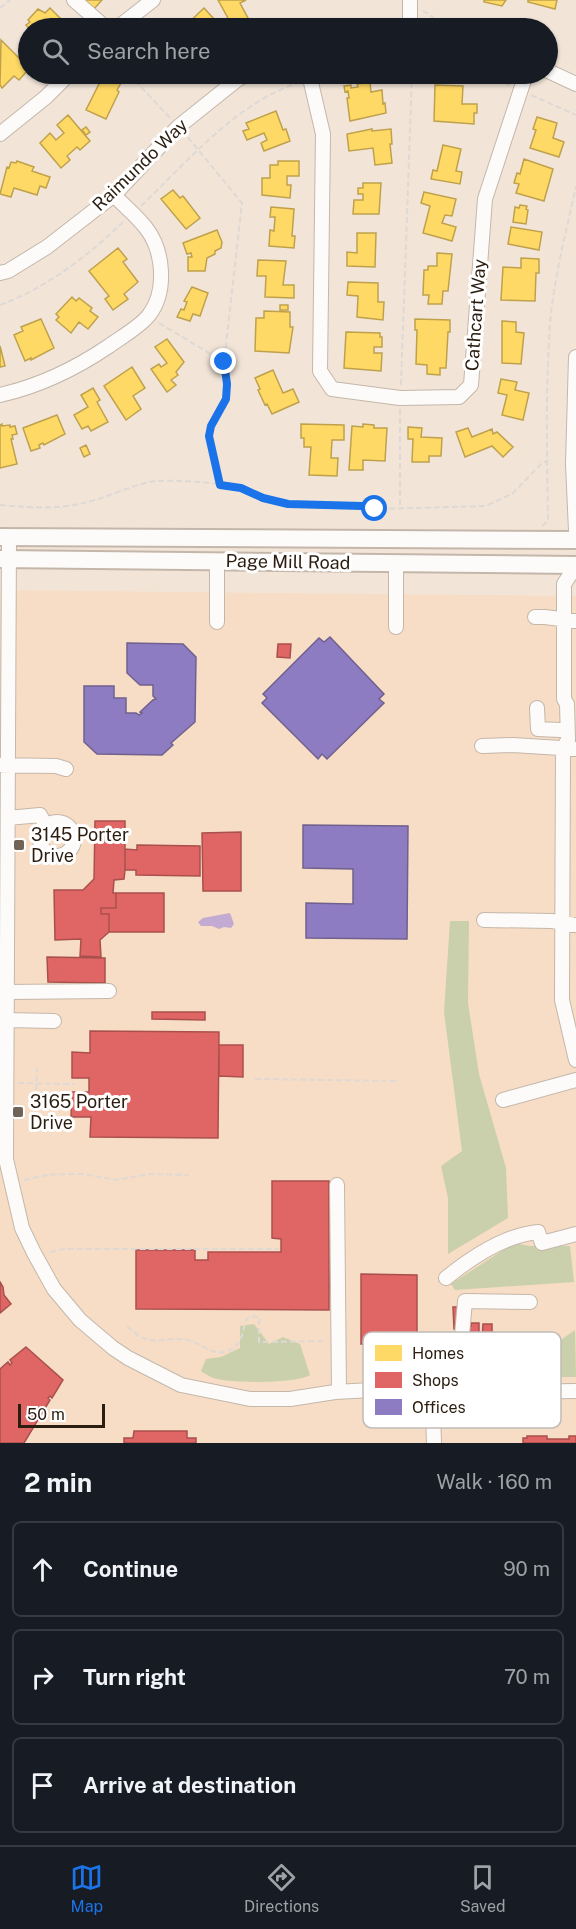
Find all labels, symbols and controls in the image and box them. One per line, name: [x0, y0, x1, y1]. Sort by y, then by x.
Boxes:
search box: [18, 18, 558, 84]
icon: search: [39, 35, 72, 68]
text: Search here: [87, 38, 211, 64]
street label: Raimundo Way: [88, 114, 192, 215]
street label: Cathcart Way: [461, 258, 490, 372]
route end: [210, 348, 236, 374]
route start: [361, 495, 387, 521]
street label: Page Mill Road: [225, 550, 351, 573]
place label: 3145 Porter Drive: [31, 824, 129, 866]
marker: 3145 Porter Drive: [12, 838, 26, 852]
place label: 3165 Porter Drive: [30, 1091, 128, 1133]
marker: 3165 Porter Drive: [11, 1105, 25, 1119]
legend: [363, 1332, 561, 1428]
text: Homes: [412, 1344, 464, 1363]
text: Shops: [412, 1371, 459, 1390]
text: Offices: [412, 1398, 466, 1417]
scale bar: [18, 1401, 105, 1428]
text: 50 m: [27, 1405, 65, 1424]
text: 2 min: [24, 1467, 92, 1498]
text: Walk · 160 m: [437, 1470, 552, 1494]
icon: ahead: [26, 1553, 59, 1586]
text: Continue: [83, 1556, 178, 1582]
text: 90 m: [503, 1557, 550, 1581]
icon: right: [26, 1661, 59, 1694]
text: Turn right: [83, 1664, 186, 1690]
text: 70 m: [504, 1665, 550, 1689]
icon: arrive: [26, 1769, 59, 1802]
text: Arrive at destination: [83, 1772, 296, 1798]
tab: Map: [70, 1861, 103, 1916]
tab: Directions: [244, 1861, 319, 1916]
tab: Saved: [460, 1861, 506, 1916]

